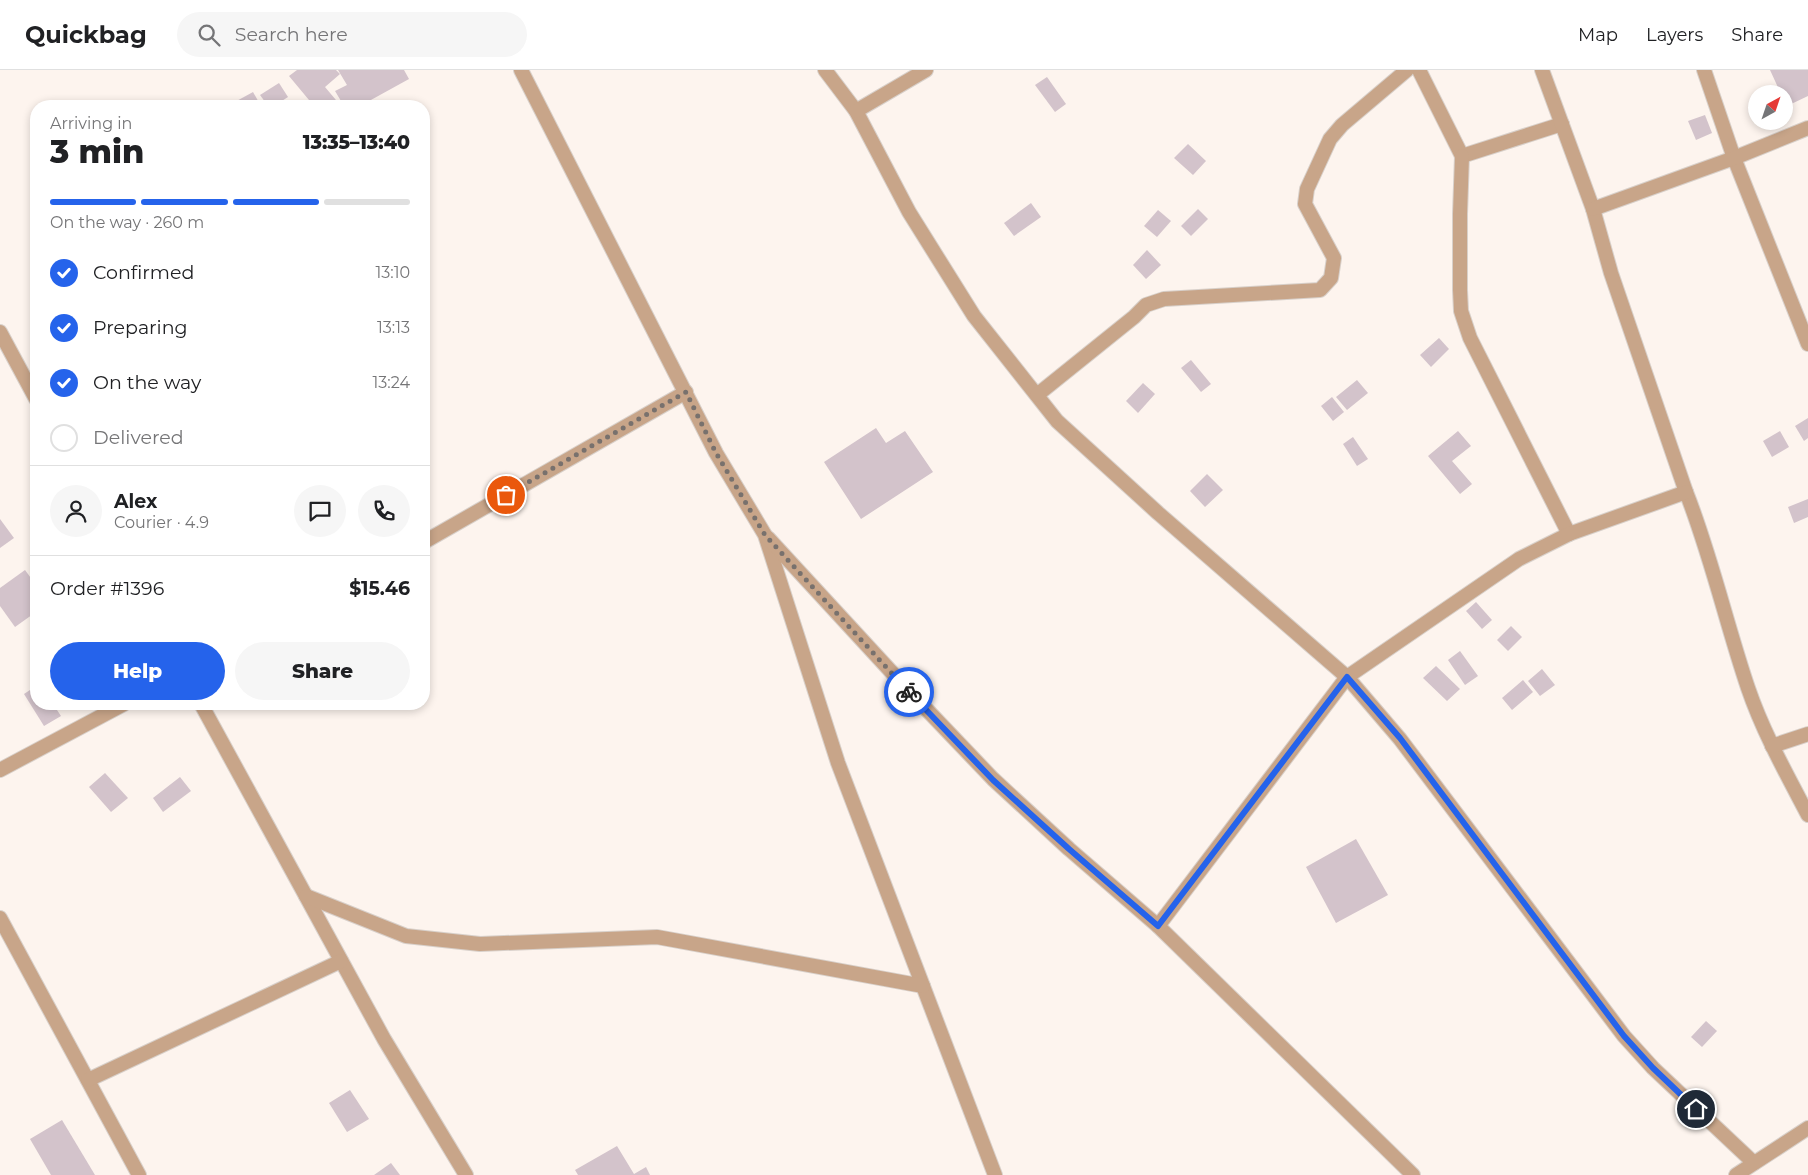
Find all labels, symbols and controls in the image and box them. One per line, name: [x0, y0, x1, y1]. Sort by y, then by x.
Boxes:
search box: [177, 12, 527, 57]
text: Quickbag: [25, 20, 147, 49]
icon: search: [195, 21, 223, 49]
text: Search here: [235, 23, 348, 46]
text: Map: [1578, 24, 1618, 46]
text: Layers: [1646, 24, 1703, 46]
text: Share: [1731, 24, 1783, 46]
north arrow: [1748, 85, 1792, 130]
map controls: [1748, 85, 1793, 130]
text: Arriving in: [50, 114, 132, 133]
text: 13:35–13:40: [303, 131, 410, 154]
text: 3 min: [50, 132, 144, 171]
text: On the way · 260 m: [50, 213, 204, 232]
icon: check: [50, 259, 78, 287]
text: Confirmed: [93, 261, 194, 284]
text: 13:10: [375, 263, 410, 282]
icon: check: [50, 314, 78, 342]
text: Preparing: [93, 316, 188, 339]
text: 13:13: [377, 318, 410, 337]
icon: check: [50, 369, 78, 397]
text: On the way: [93, 371, 201, 394]
text: 13:24: [373, 373, 410, 392]
text: Delivered: [93, 426, 184, 449]
pin: [485, 474, 527, 516]
icon: bag: [492, 481, 520, 509]
button: person: [50, 485, 102, 537]
button: chat: [294, 485, 346, 537]
button: phone: [358, 485, 410, 537]
text: Alex: [114, 490, 157, 513]
text: Courier · 4.9: [114, 513, 209, 532]
text: Order #1396: [50, 577, 164, 600]
text: $15.46: [349, 577, 410, 600]
button: Help: [50, 642, 225, 700]
button: Share: [235, 642, 410, 700]
courier: [884, 667, 934, 717]
icon: bike: [895, 678, 923, 706]
pin: [1675, 1088, 1717, 1130]
icon: home: [1682, 1095, 1710, 1123]

